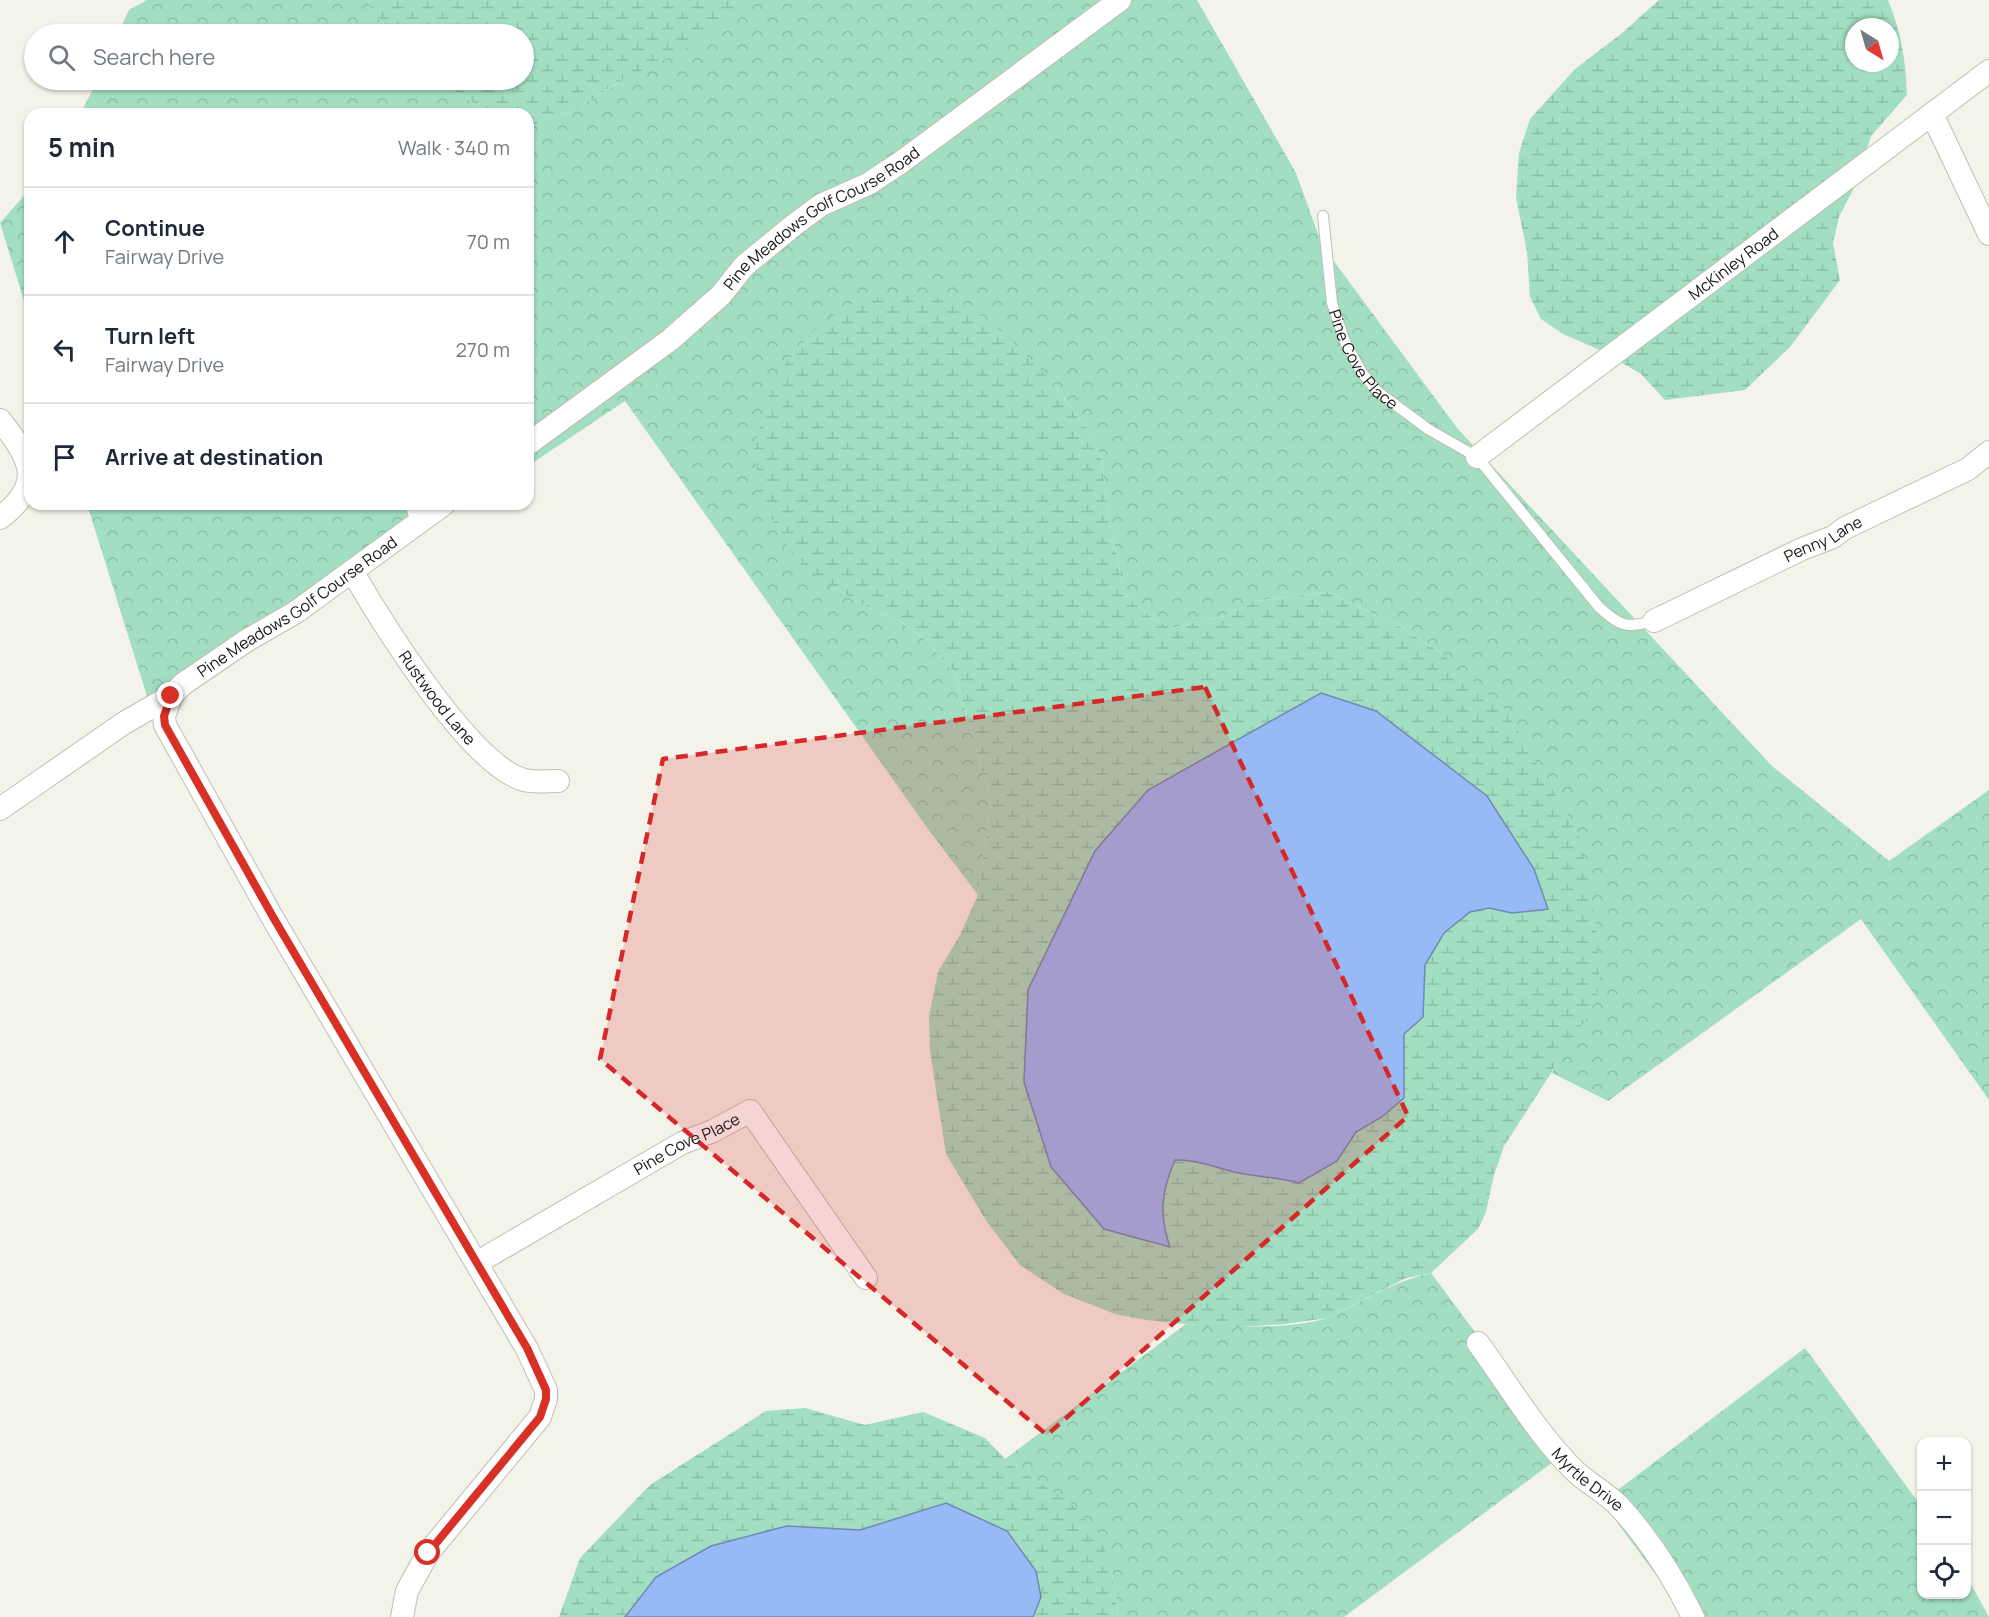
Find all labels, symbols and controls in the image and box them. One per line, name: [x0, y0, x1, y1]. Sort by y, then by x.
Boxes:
north arrow: [1845, 18, 1899, 72]
search box: [24, 24, 534, 90]
icon: search: [45, 41, 78, 74]
text: Search here: [93, 42, 215, 72]
text: 5 min: [48, 129, 115, 165]
text: Walk · 340 m: [398, 134, 510, 161]
street label: Pine Meadows Golf Course Road: [718, 141, 924, 295]
text: Continue: [105, 213, 205, 243]
street label: McKinley Road: [1684, 223, 1783, 305]
icon: ahead: [48, 225, 81, 258]
text: 70 m: [467, 228, 510, 255]
text: Fairway Drive: [105, 243, 224, 270]
street label: Pine Cove Place: [1324, 306, 1403, 414]
text: Turn left: [105, 321, 195, 351]
icon: left: [48, 333, 81, 366]
text: 270 m: [455, 336, 510, 363]
text: Fairway Drive: [105, 351, 224, 378]
icon: arrive: [48, 441, 81, 474]
text: Arrive at destination: [105, 442, 323, 472]
street label: Penny Lane: [1780, 510, 1866, 567]
street label: Pine Meadows Golf Course Road: [193, 531, 401, 682]
street label: Rustwood Lane: [394, 646, 481, 750]
route end: [157, 682, 183, 708]
street label: Pine Cove Place: [629, 1108, 744, 1180]
map controls: [1917, 1437, 1971, 1599]
button: +: [1917, 1437, 1971, 1491]
street label: Myrtle Drive: [1547, 1443, 1629, 1516]
button: −: [1917, 1491, 1971, 1545]
route start: [414, 1539, 440, 1565]
button: locate: [1917, 1545, 1971, 1599]

